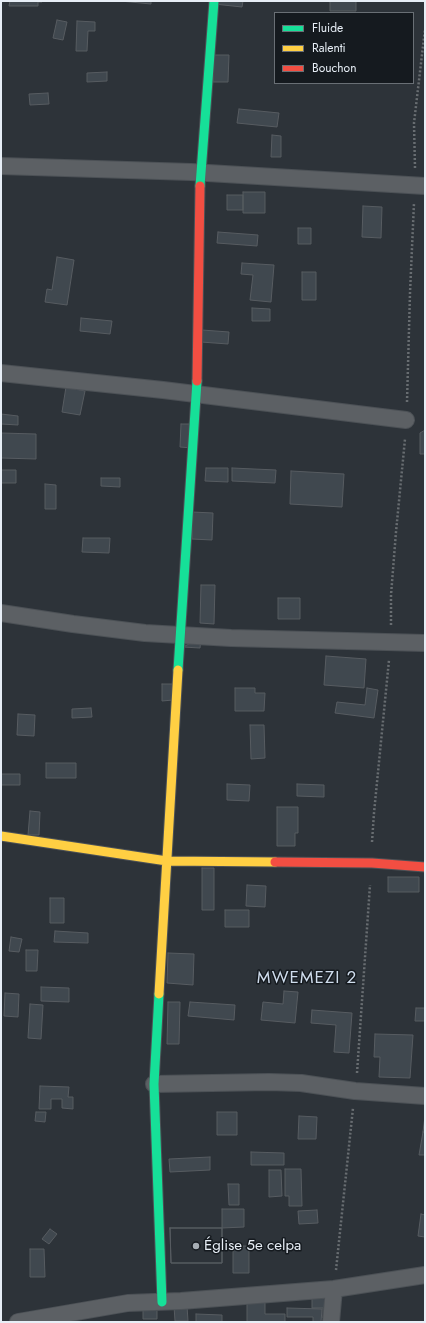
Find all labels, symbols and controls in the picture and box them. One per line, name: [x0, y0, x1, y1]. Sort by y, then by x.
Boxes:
legend: [274, 12, 414, 84]
text: Fluide: [312, 19, 343, 37]
text: Ralenti: [312, 39, 346, 57]
text: Bouchon: [312, 59, 356, 77]
district label: MWEMEZI 2: [257, 969, 357, 989]
place label: Église 5e celpa: [204, 1237, 301, 1255]
marker: Église 5e celpa: [191, 1241, 201, 1251]

